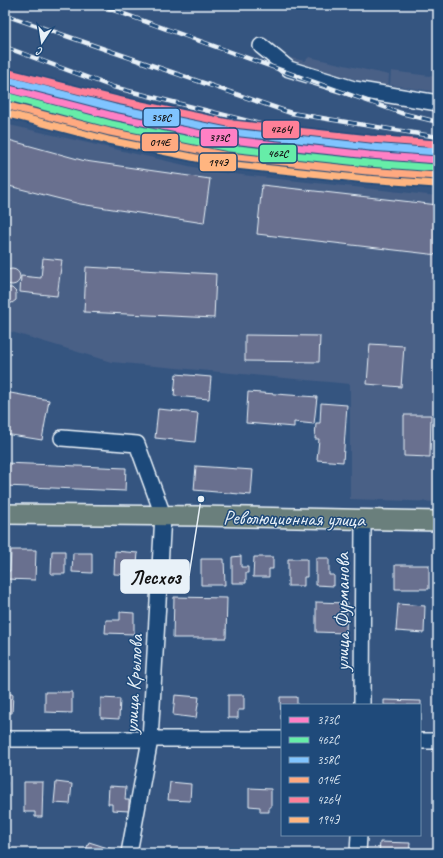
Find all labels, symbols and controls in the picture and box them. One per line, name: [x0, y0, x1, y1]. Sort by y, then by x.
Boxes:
north arrow: [22, 22, 62, 62]
text: С: [34, 44, 44, 59]
line badge: 358С: [143, 108, 180, 127]
text: 358С: [151, 110, 173, 124]
line badge: 426Ч: [262, 120, 300, 139]
text: 426Ч: [270, 122, 293, 136]
line badge: 373C: [200, 128, 238, 147]
text: 373C: [209, 130, 231, 144]
line badge: 014Е: [141, 133, 179, 152]
text: 014Е: [150, 135, 172, 149]
line badge: 462С: [259, 144, 297, 163]
text: 462С: [268, 146, 290, 160]
line badge: 194Э: [199, 153, 237, 172]
text: 194Э: [208, 155, 230, 169]
street label: Революционная улица: [223, 505, 366, 532]
street label: улица Фурманова: [330, 552, 355, 672]
callout: Лесхоз: [121, 560, 189, 593]
text: Лесхоз: [129, 564, 182, 590]
street label: улица Крылова: [118, 632, 149, 735]
legend: [281, 704, 421, 836]
text: 373C: [317, 712, 340, 728]
text: 462С: [317, 732, 340, 748]
text: 358С: [317, 752, 340, 768]
text: 014Е: [317, 772, 341, 788]
text: 426Ч: [317, 792, 341, 808]
text: 194Э: [317, 812, 340, 828]

